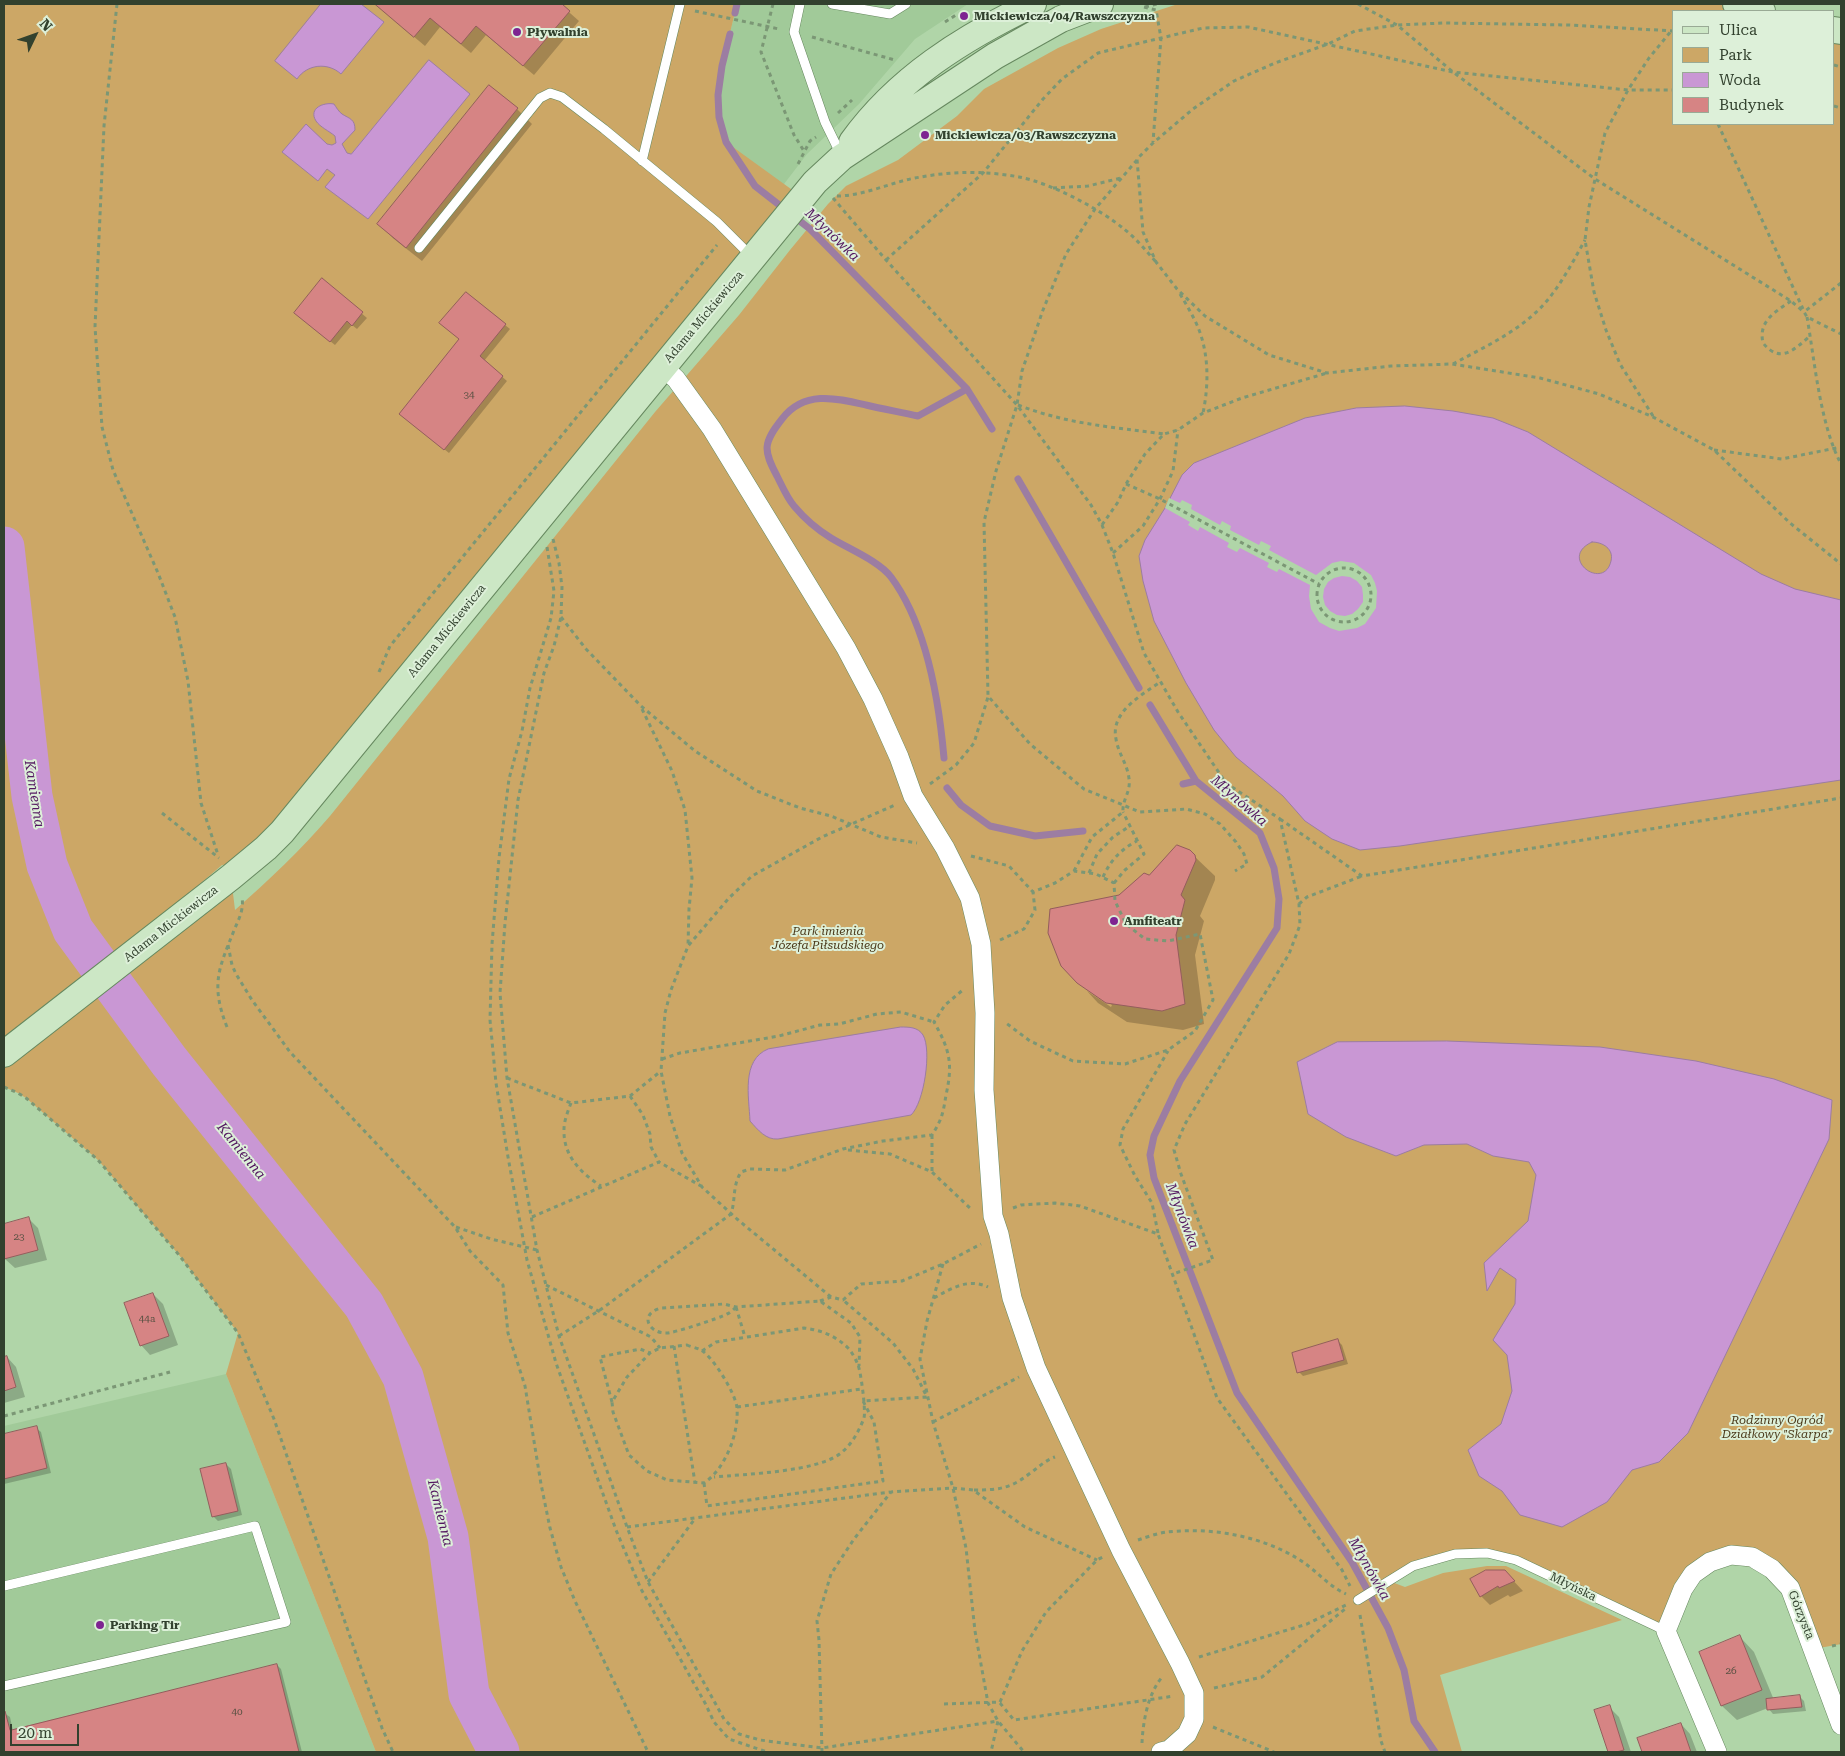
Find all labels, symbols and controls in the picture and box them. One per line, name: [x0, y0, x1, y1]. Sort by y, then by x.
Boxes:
place label: Mickiewicza/04/Rawszczyzna: [974, 9, 1155, 23]
north arrow: [10, 10, 60, 60]
marker: Mickiewicza/04/Rawszczyzna: [958, 10, 970, 22]
legend: [1672, 10, 1835, 125]
text: N: [37, 16, 56, 34]
text: Ulica: [1719, 21, 1757, 39]
place label: Pływalnia: [527, 25, 588, 39]
marker: Pływalnia: [511, 26, 523, 38]
text: Park: [1719, 46, 1752, 64]
text: Woda: [1719, 71, 1761, 89]
text: Budynek: [1719, 96, 1784, 114]
place label: Mickiewicza/03/Rawszczyzna: [935, 128, 1116, 142]
marker: Mickiewicza/03/Rawszczyzna: [919, 129, 931, 141]
water label: Młynówka: [801, 205, 863, 265]
street label: Adama Mickiewicza: [661, 268, 747, 366]
house number: 34: [463, 389, 475, 401]
street label: Adama Mickiewicza: [405, 582, 489, 680]
water label: Kamienna: [20, 759, 48, 829]
water label: Młynówka: [1207, 772, 1271, 830]
street label: Adama Mickiewicza: [121, 883, 221, 965]
place label: Amfiteatr: [1124, 914, 1182, 928]
marker: Amfiteatr: [1108, 915, 1120, 927]
park label: Park imienia Józefa Piłsudskiego: [772, 924, 884, 952]
water label: Kamienna: [213, 1119, 269, 1183]
water label: Młynówka: [1162, 1181, 1202, 1251]
house number: 23: [13, 1231, 25, 1243]
house number: 44a: [139, 1313, 155, 1325]
park label: Rodzinny Ogród Działkowy "Skarpa": [1722, 1413, 1832, 1441]
water label: Kamienna: [424, 1478, 456, 1548]
water label: Młynówka: [1344, 1535, 1394, 1603]
street label: Młyńska: [1547, 1570, 1599, 1604]
street label: Górzysta: [1785, 1589, 1817, 1641]
place label: Parking Tir: [110, 1618, 179, 1632]
marker: Parking Tir: [94, 1619, 106, 1631]
house number: 26: [1725, 1665, 1737, 1677]
house number: 40: [231, 1706, 243, 1718]
scale bar: [12, 1714, 81, 1746]
text: 20 m: [18, 1724, 52, 1742]

